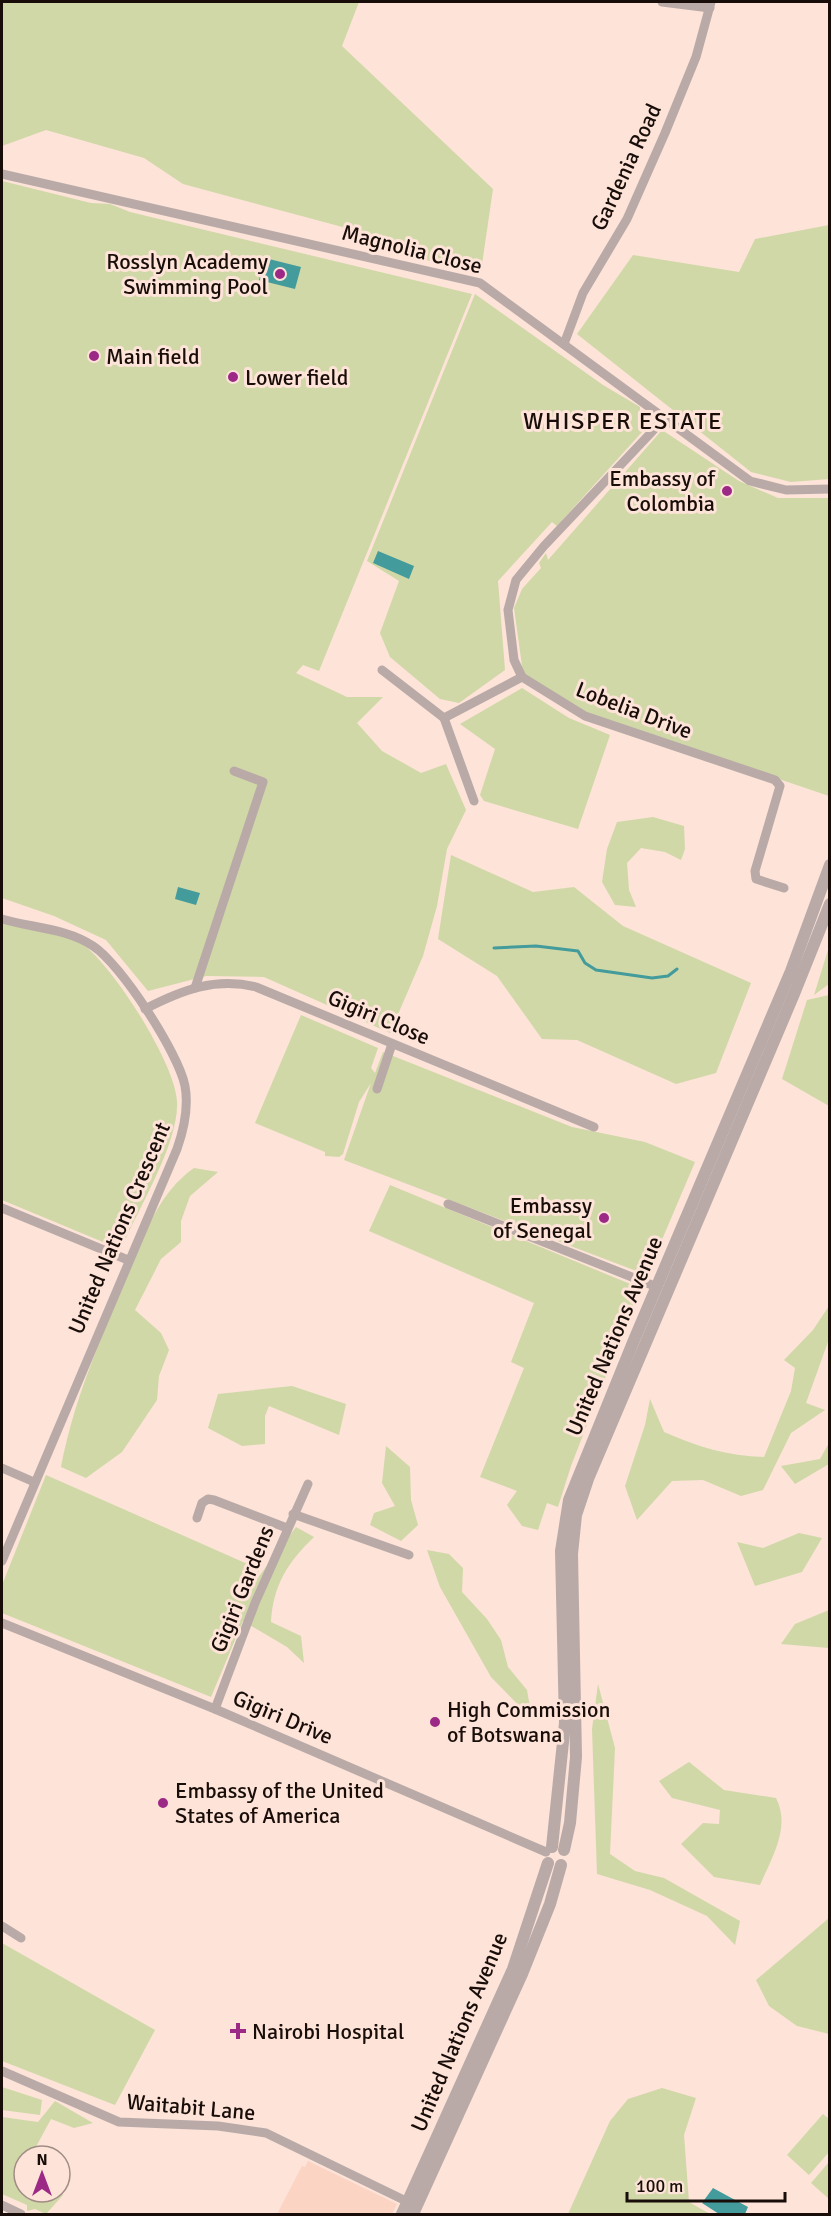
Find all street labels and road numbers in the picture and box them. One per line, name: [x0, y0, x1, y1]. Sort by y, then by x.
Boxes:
street label: Gardenia Road: [585, 99, 667, 235]
street label: Magnolia Close: [339, 219, 485, 279]
street label: Lobelia Drive: [572, 675, 696, 745]
street label: Gigiri Close: [324, 983, 434, 1051]
street label: United Nations Crescent: [62, 1118, 176, 1338]
street label: United Nations Avenue: [560, 1232, 668, 1440]
street label: Gigiri Gardens: [204, 1522, 280, 1656]
street label: Gigiri Drive: [229, 1684, 337, 1750]
street label: United Nations Avenue: [405, 1928, 513, 2136]
street label: Waitabit Lane: [125, 2088, 257, 2126]

